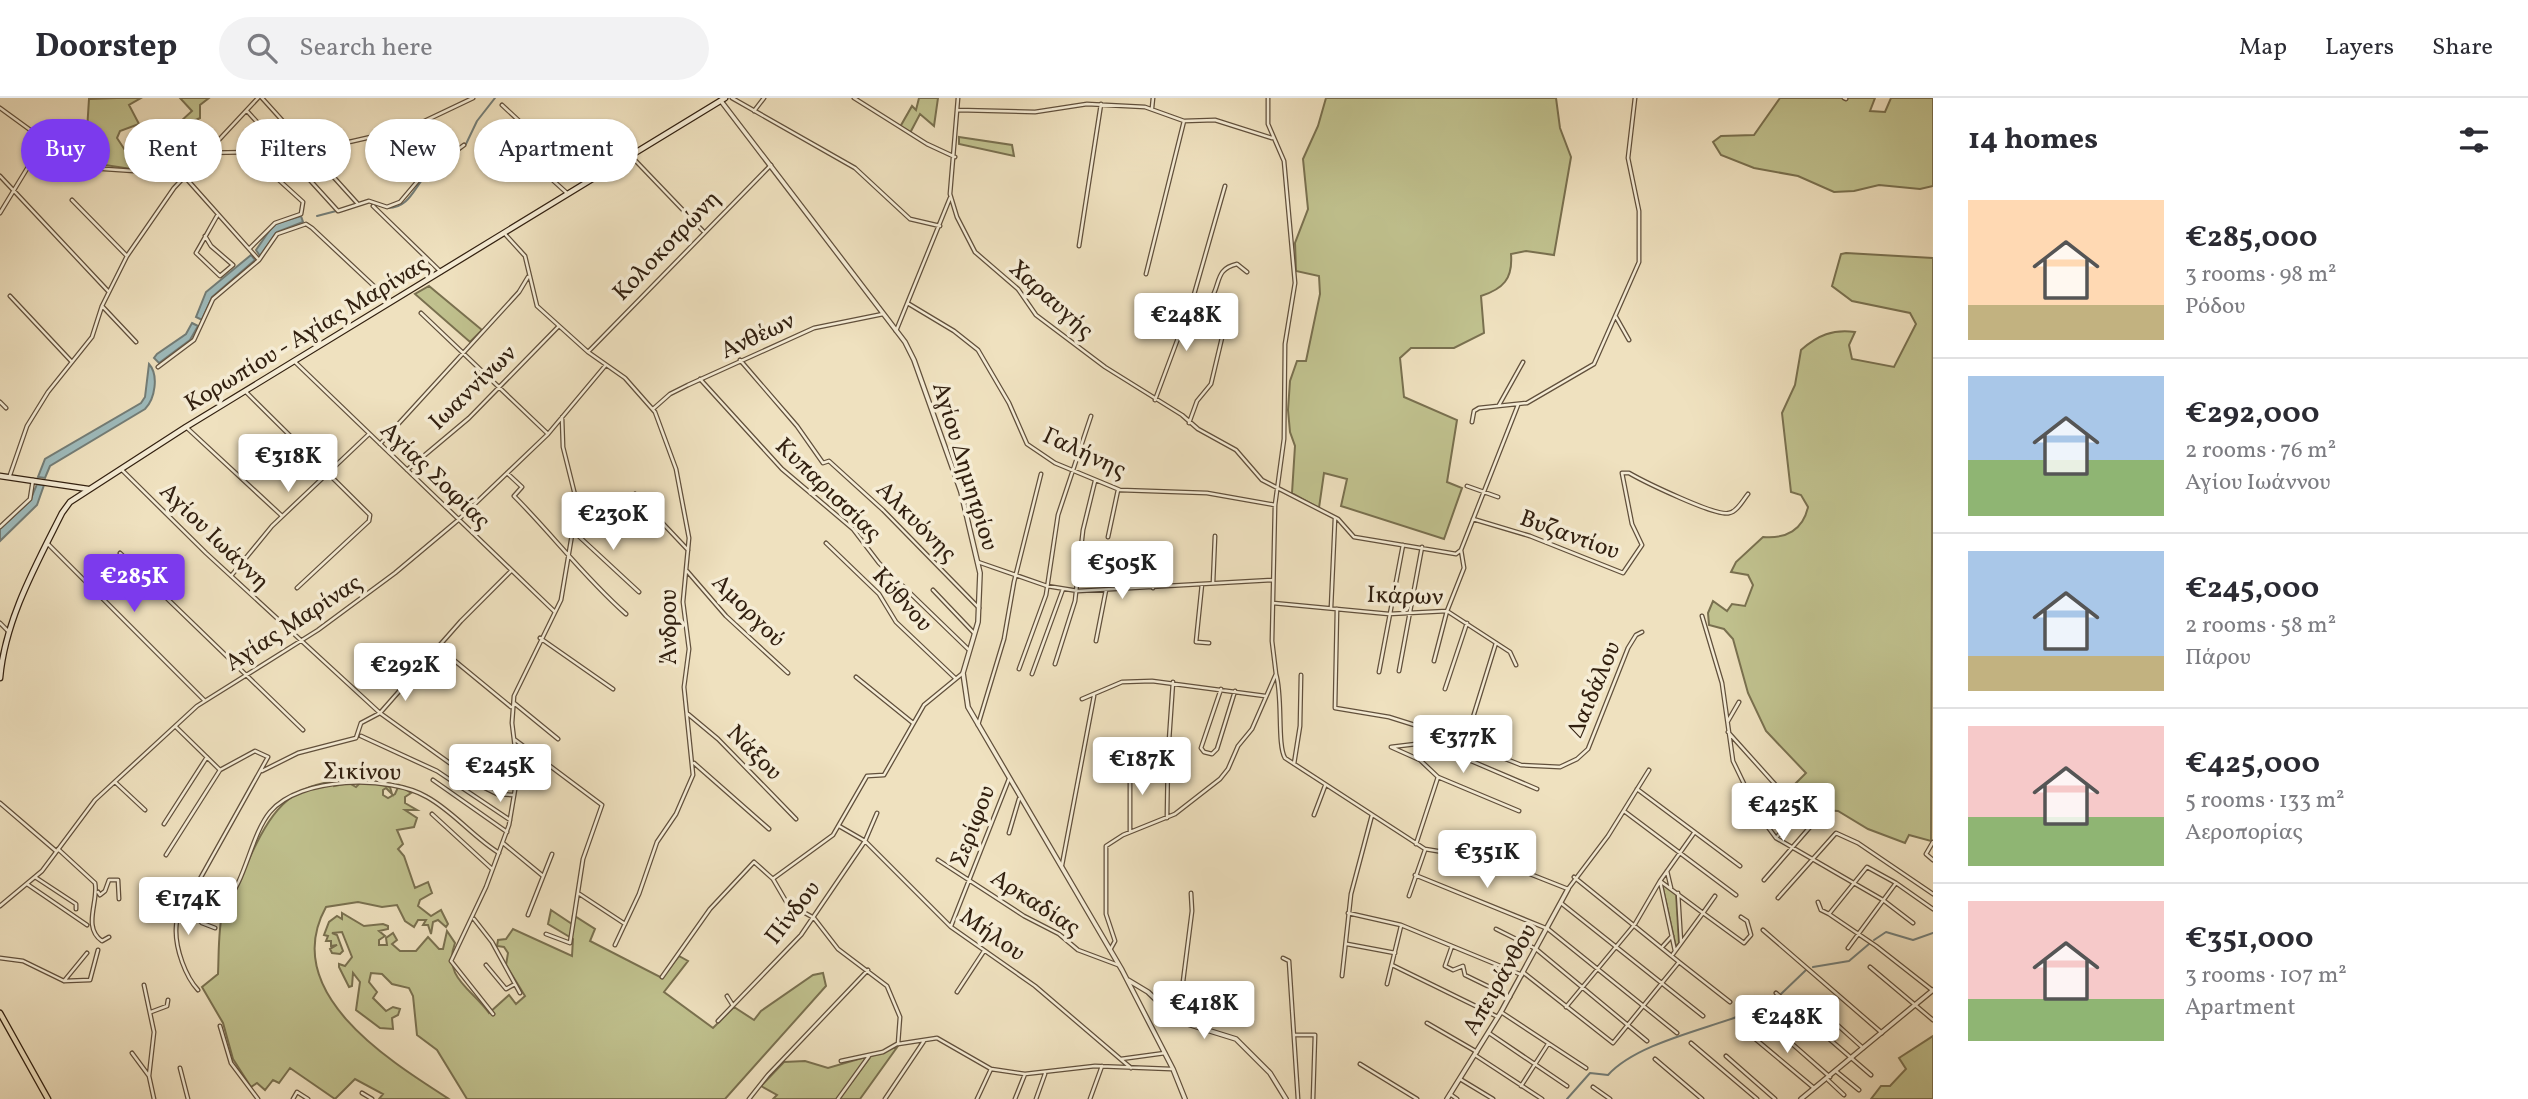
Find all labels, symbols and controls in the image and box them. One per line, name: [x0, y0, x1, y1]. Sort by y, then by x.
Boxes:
search box: [219, 17, 709, 80]
text: Doorstep: [35, 25, 177, 71]
icon: search: [243, 29, 281, 67]
text: Search here: [299, 30, 433, 66]
text: Map: [2239, 31, 2287, 65]
text: Layers: [2325, 31, 2394, 65]
text: Share: [2432, 31, 2493, 65]
chip: Buy: [21, 119, 110, 182]
chip: Rent: [124, 119, 222, 182]
chip: Filters: [236, 119, 351, 182]
chip: New: [365, 119, 460, 182]
chip: Apartment: [474, 119, 638, 182]
text: 14 homes: [1968, 119, 2098, 161]
icon: filters: [2455, 121, 2493, 159]
street label: Κολοκοτρώνη: [606, 183, 729, 309]
text: €285,000: [2185, 217, 2318, 259]
icon: home: [2024, 228, 2108, 312]
street label: Κορωπίου - Αγίας Μαρίνας: [179, 248, 435, 421]
street label: Χαραυγής: [1001, 253, 1101, 348]
text: 3 rooms · 98 m²: [2185, 259, 2337, 291]
text: Ρόδου: [2185, 291, 2245, 323]
pin: €248K: [1137, 294, 1235, 353]
text: €248K: [1150, 300, 1222, 332]
street label: Ανθέων: [715, 305, 801, 369]
street label: Ιωαννίνων: [422, 338, 525, 439]
street label: Αγίου Δημητρίου: [922, 378, 1006, 555]
text: €292,000: [2185, 393, 2319, 435]
icon: home: [2024, 404, 2108, 488]
street label: Αγίας Σοφίας: [372, 415, 498, 538]
street label: Γαλήνης: [1037, 420, 1132, 488]
street label: Κυπαρισσίας: [767, 431, 889, 550]
pin: €318K: [239, 434, 337, 494]
text: 2 rooms · 76 m²: [2185, 435, 2336, 467]
text: €318K: [254, 441, 322, 473]
text: Αγίου Ιωάννου: [2185, 467, 2330, 499]
street label: Αλκυόνης: [867, 474, 964, 571]
street label: Αγίου Ιωάννη: [151, 476, 276, 599]
pin: €230K: [564, 492, 662, 552]
text: €230K: [578, 499, 648, 531]
street label: Βυζαντίου: [1515, 502, 1624, 570]
pin: €505K: [1073, 542, 1171, 601]
text: €505K: [1087, 548, 1157, 580]
pin: €285K: [85, 554, 183, 614]
text: €285K: [100, 561, 168, 593]
street label: Κύθνου: [863, 561, 940, 640]
street label: Αγίας Μαρίνας: [219, 567, 369, 681]
street label: Αμοργού: [703, 567, 792, 656]
text: €245,000: [2185, 568, 2319, 610]
street label: Ικάρων: [1366, 579, 1444, 615]
icon: home: [2024, 579, 2108, 663]
street label: Άνδρου: [653, 589, 687, 665]
text: 2 rooms · 58 m²: [2185, 610, 2336, 642]
street label: Δαιδάλου: [1559, 636, 1630, 743]
text: Πάρου: [2185, 642, 2251, 674]
pin: €292K: [356, 644, 454, 703]
text: €292K: [370, 650, 440, 682]
pin: €377K: [1414, 716, 1512, 775]
street label: Νάξου: [718, 718, 789, 789]
text: €377K: [1429, 722, 1497, 754]
pin: €187K: [1093, 738, 1191, 797]
text: €425,000: [2185, 743, 2320, 785]
pin: €245K: [451, 744, 549, 804]
text: €187K: [1109, 744, 1175, 776]
text: €245K: [465, 751, 535, 783]
icon: home: [2024, 754, 2108, 838]
street label: Σικίνου: [323, 755, 401, 791]
street label: Σερίφου: [943, 781, 1005, 873]
pin: €425K: [1734, 784, 1832, 843]
text: 5 rooms · 133 m²: [2185, 785, 2345, 817]
text: €425K: [1748, 790, 1818, 822]
text: Αεροπορίας: [2185, 817, 2303, 849]
pin: €351K: [1438, 830, 1536, 890]
text: €351K: [1454, 837, 1520, 869]
street label: Αρκαδίας: [983, 862, 1087, 945]
street label: Πίνδου: [758, 874, 829, 952]
pin: €174K: [139, 878, 237, 937]
text: €174K: [155, 884, 221, 916]
street label: Μήλου: [952, 901, 1032, 971]
street label: Απειράνθου: [1455, 918, 1546, 1042]
text: €351,000: [2185, 918, 2314, 960]
icon: home: [2024, 929, 2108, 1013]
text: 3 rooms · 107 m²: [2185, 960, 2347, 992]
pin: €418K: [1155, 982, 1253, 1041]
text: €418K: [1169, 988, 1239, 1020]
text: Apartment: [2185, 992, 2296, 1024]
pin: €248K: [1738, 996, 1836, 1055]
text: €248K: [1751, 1002, 1823, 1034]

